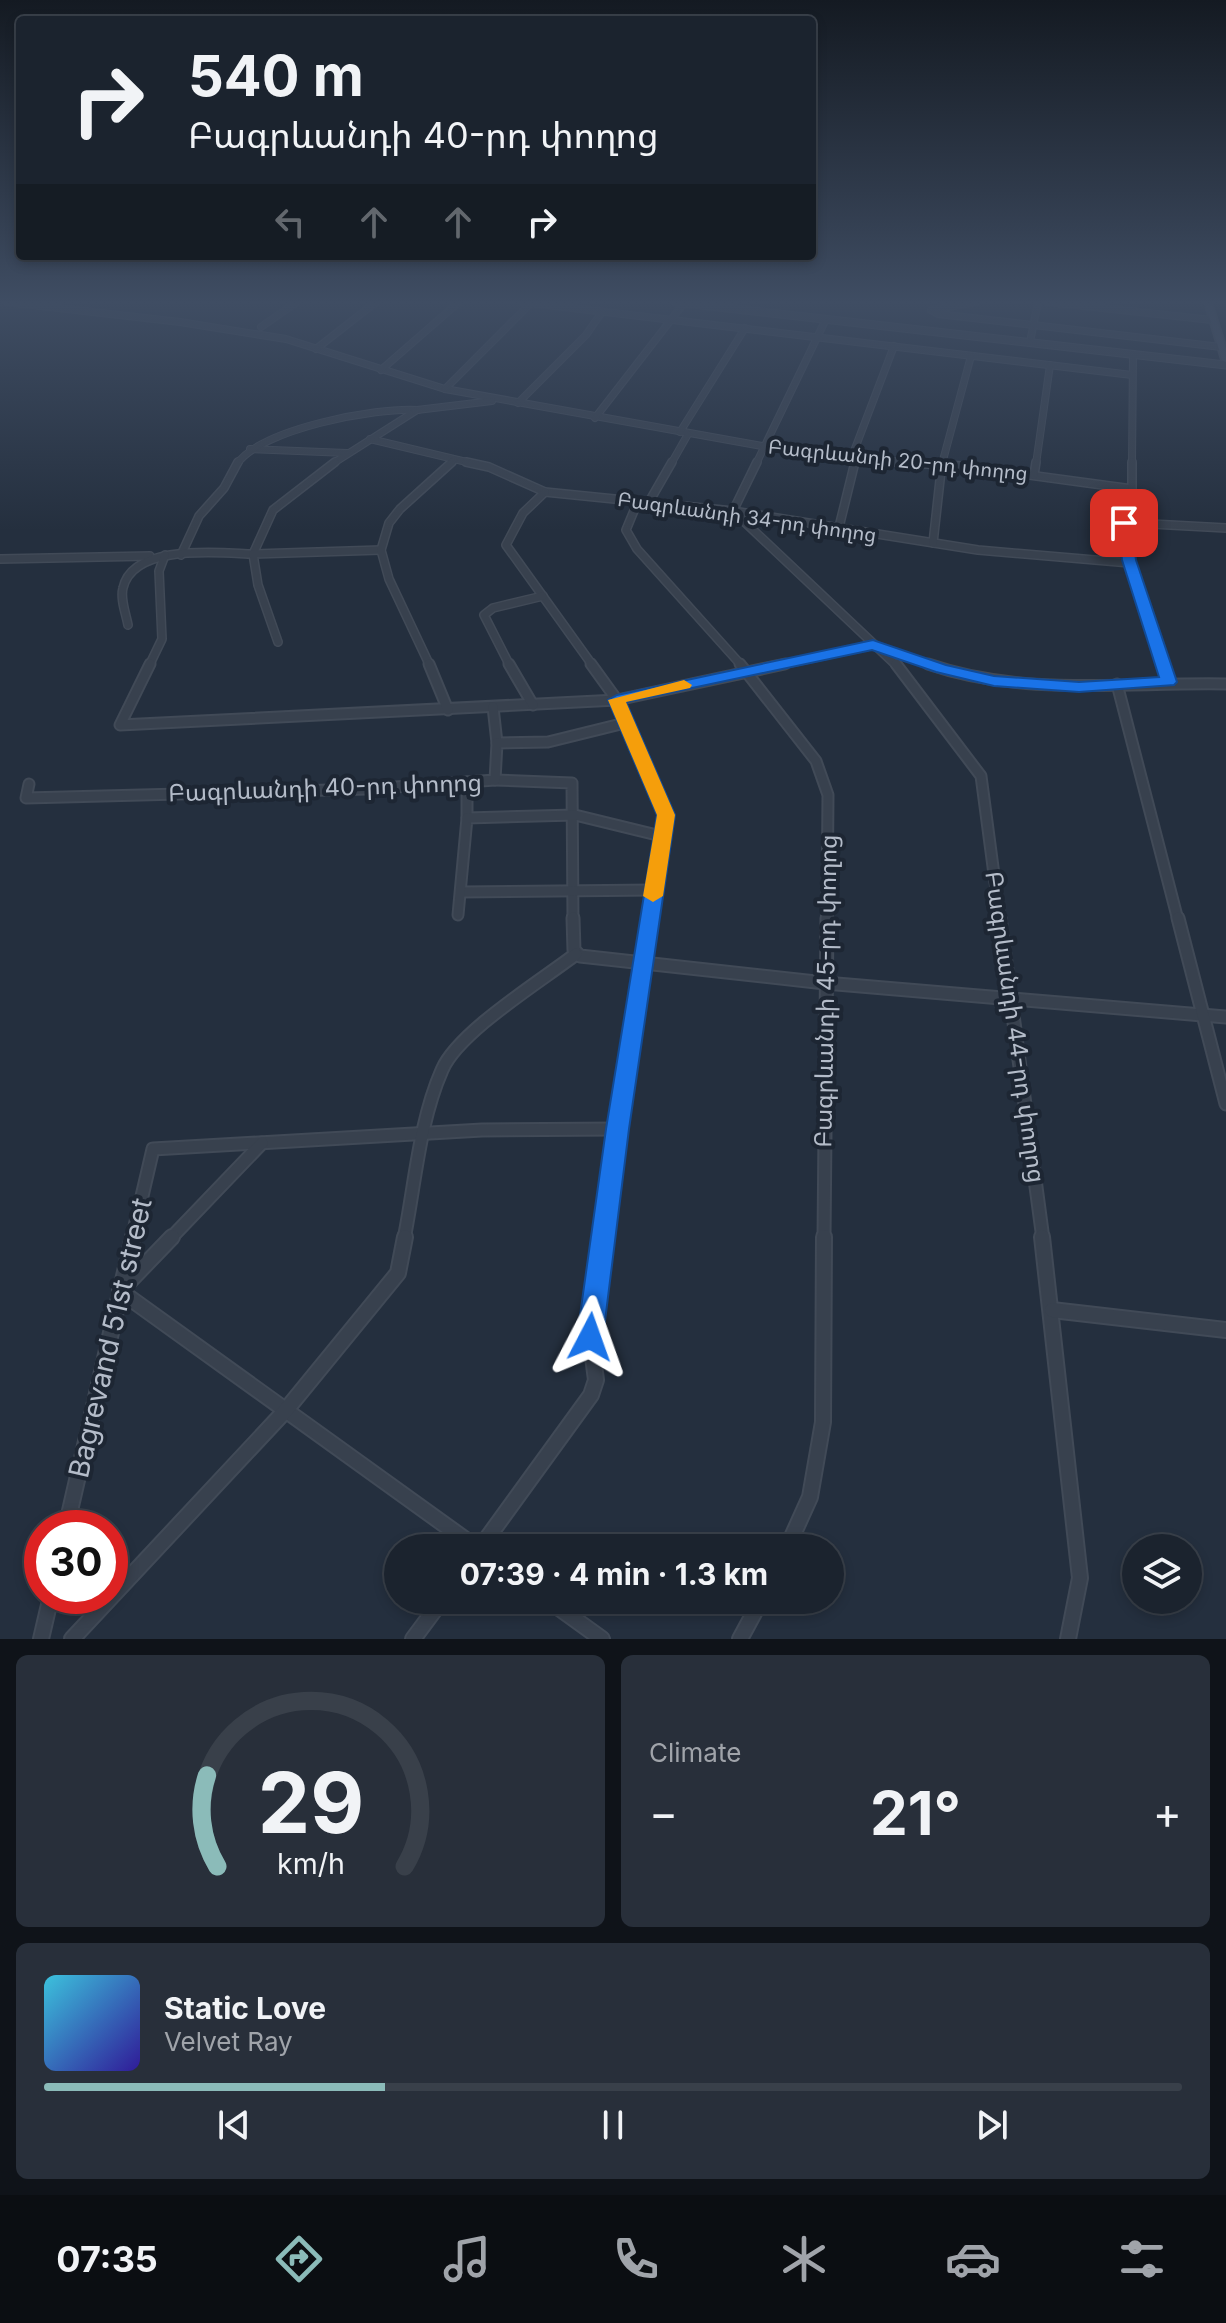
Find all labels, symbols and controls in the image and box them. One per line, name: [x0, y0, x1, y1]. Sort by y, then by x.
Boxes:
text: 540 m: [188, 42, 364, 110]
icon: right: [56, 48, 160, 152]
text: Բագրևանդի 40-րդ փողոց: [188, 113, 659, 157]
icon: left: [268, 200, 312, 244]
icon: ahead: [352, 200, 396, 244]
icon: ahead: [436, 200, 480, 244]
icon: right: [520, 200, 564, 244]
street label: Բագրևանդի 20-րդ փողոց: [767, 434, 1029, 486]
street label: Բագրևանդի 34-րդ փողոց: [616, 487, 878, 547]
pin: [1090, 489, 1158, 557]
icon: arrive: [1102, 501, 1146, 545]
street label: Բագրևանդի 40-րդ փողոց: [168, 768, 482, 807]
street label: Բագրևանդի 45-րդ փողոց: [808, 834, 843, 1148]
street label: Բագրևանդի 44-րդ փողոց: [979, 869, 1052, 1184]
street label: Bagrevand 51st street: [61, 1195, 159, 1481]
position arrow: [548, 1295, 632, 1379]
speed limit sign: 30: [24, 1510, 128, 1614]
map controls: [1122, 1534, 1202, 1614]
button: layers: [1122, 1534, 1202, 1614]
text: 07:39 · 4 min · 1.3 km: [460, 1556, 768, 1592]
text: Climate: [649, 1737, 741, 1768]
text: 29: [257, 1752, 364, 1853]
text: 21°: [870, 1777, 961, 1849]
text: −: [649, 1786, 678, 1840]
text: +: [1153, 1786, 1182, 1840]
text: km/h: [277, 1846, 344, 1881]
text: Static Love: [164, 1990, 326, 2026]
text: Velvet Ray: [164, 2026, 293, 2057]
icon: previous: [212, 2103, 256, 2147]
icon: pause: [591, 2103, 635, 2147]
icon: next: [970, 2103, 1014, 2147]
icon: directions: [271, 2231, 327, 2287]
icon: music: [439, 2231, 495, 2287]
icon: phone: [608, 2231, 664, 2287]
icon: climate: [776, 2231, 832, 2287]
icon: car: [945, 2231, 1001, 2287]
icon: filters: [1114, 2231, 1170, 2287]
text: 07:35: [56, 2237, 158, 2281]

